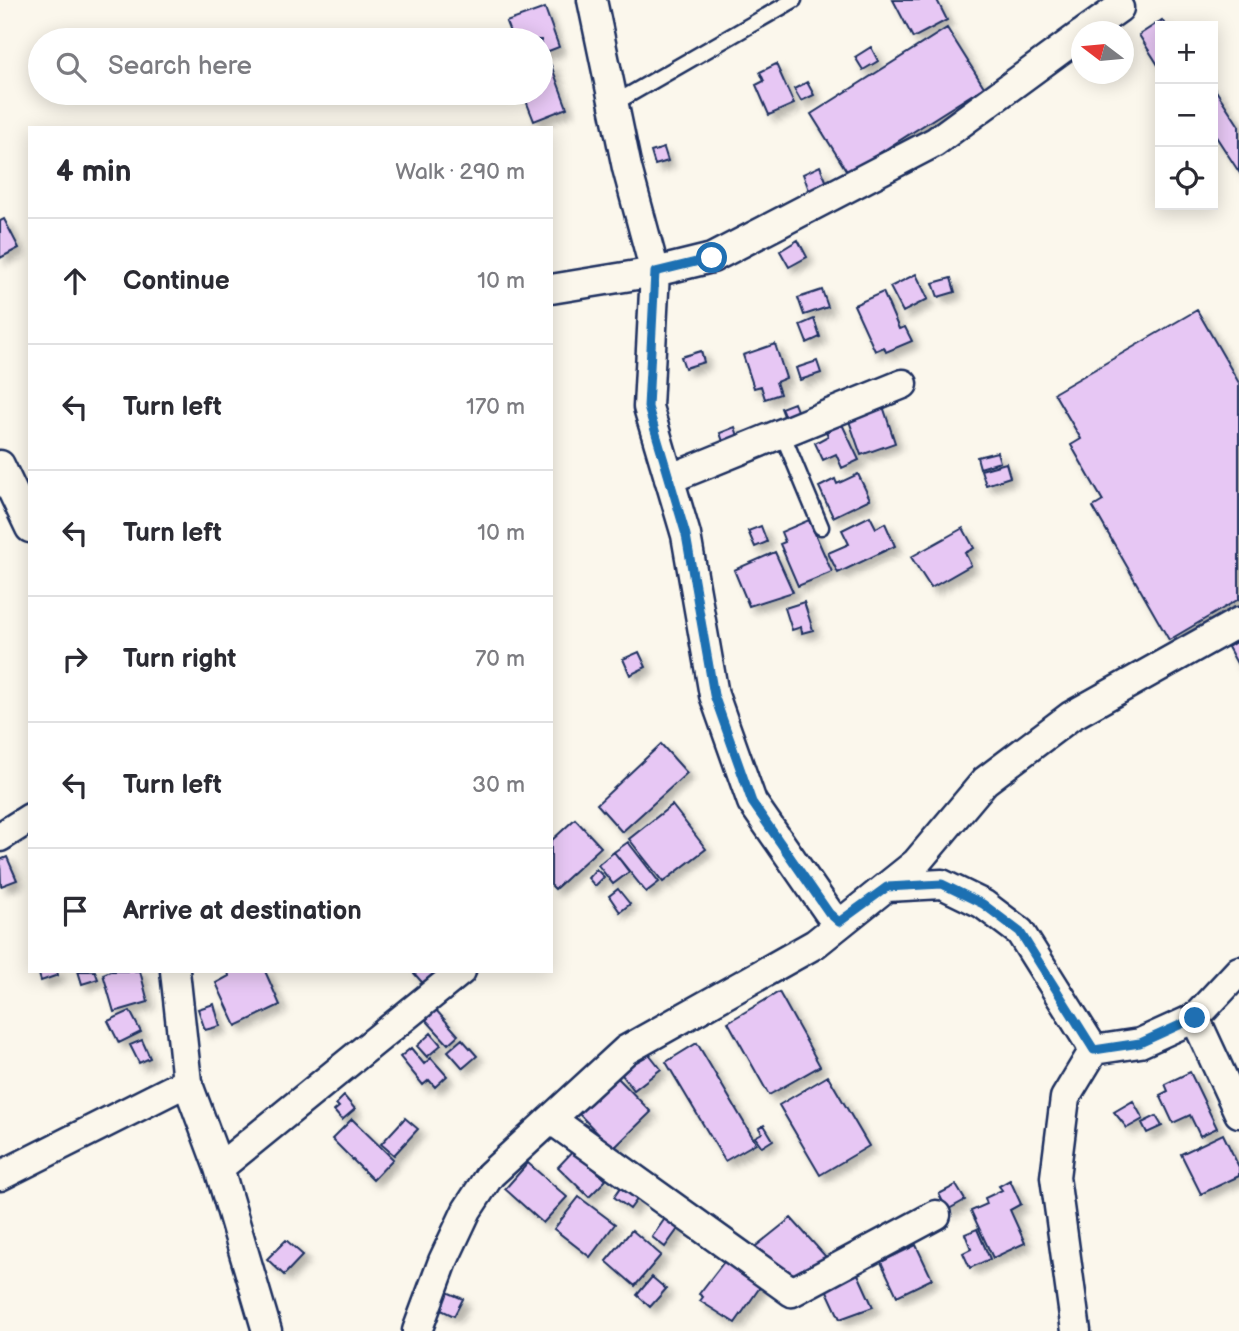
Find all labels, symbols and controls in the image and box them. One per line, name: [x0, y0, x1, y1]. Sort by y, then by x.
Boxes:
north arrow: [1071, 21, 1134, 84]
map controls: [1155, 21, 1218, 210]
button: +: [1155, 21, 1218, 84]
search box: [28, 28, 553, 105]
icon: search: [52, 48, 90, 86]
text: Search here: [108, 51, 252, 82]
button: −: [1155, 84, 1218, 147]
button: locate: [1155, 147, 1218, 210]
text: 4 min: [56, 154, 131, 190]
text: Walk · 290 m: [395, 158, 525, 186]
route start: [696, 242, 727, 273]
icon: ahead: [56, 262, 94, 300]
text: Continue: [123, 266, 230, 297]
text: 10 m: [477, 267, 525, 295]
icon: left: [56, 388, 94, 426]
text: Turn left: [123, 392, 222, 423]
text: 170 m: [466, 393, 525, 421]
icon: left: [56, 514, 94, 552]
text: Turn left: [123, 518, 222, 549]
text: 10 m: [477, 519, 525, 547]
icon: right: [56, 640, 94, 678]
text: Turn right: [123, 644, 236, 675]
text: 70 m: [475, 645, 525, 673]
icon: left: [56, 766, 94, 804]
text: Turn left: [123, 770, 222, 801]
text: 30 m: [472, 771, 525, 799]
icon: arrive: [56, 892, 94, 930]
text: Arrive at destination: [123, 896, 362, 927]
route end: [1179, 1002, 1210, 1033]

